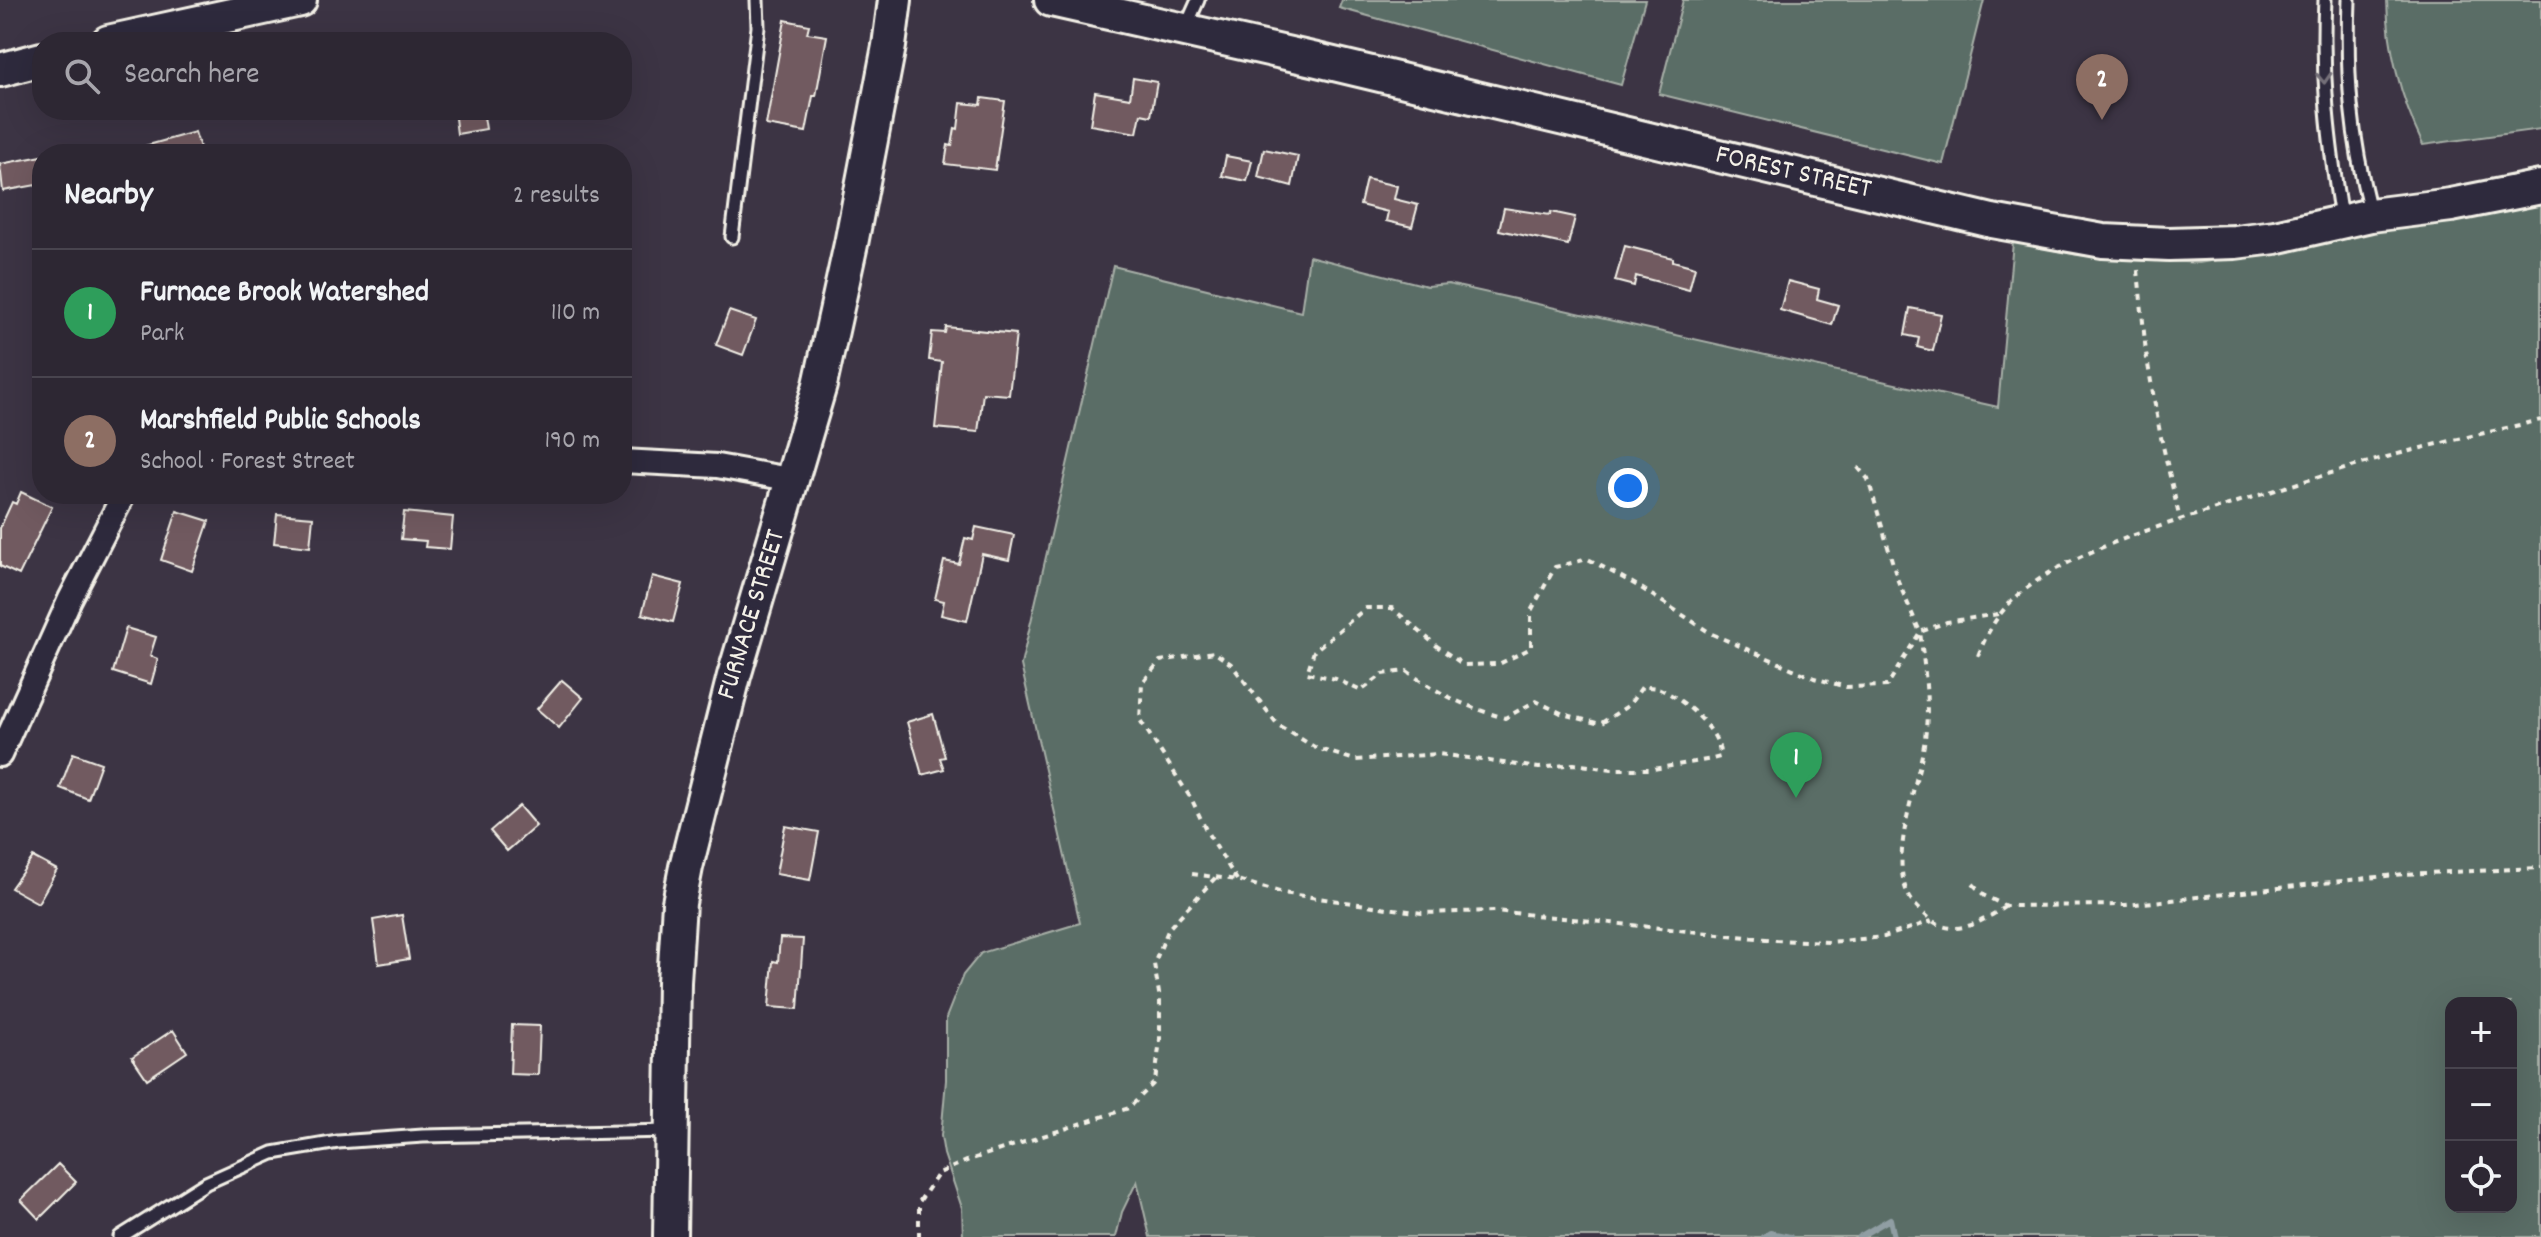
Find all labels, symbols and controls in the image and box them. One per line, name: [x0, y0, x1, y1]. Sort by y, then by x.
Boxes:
search box: [32, 32, 632, 120]
icon: search: [60, 54, 104, 98]
pin: 2: [2076, 54, 2128, 120]
text: Search here: [124, 55, 260, 98]
one-way arrow: [2315, 72, 2332, 85]
street label: FOREST STREET: [1711, 137, 1875, 211]
text: Nearby: [64, 172, 153, 221]
text: 2 results: [513, 178, 600, 215]
text: Furnace Brook Watershed: [140, 273, 429, 316]
text: 1: [87, 295, 93, 332]
text: 110 m: [551, 295, 600, 332]
text: Park: [140, 316, 184, 353]
text: Marshfield Public Schools: [140, 401, 421, 444]
text: 2: [84, 423, 96, 460]
text: 190 m: [544, 423, 600, 460]
text: School · Forest Street: [140, 444, 355, 481]
your location: [1608, 468, 1648, 508]
street label: FURNACE STREET: [708, 525, 798, 705]
pin: 1: [1770, 732, 1822, 798]
map controls: [2445, 997, 2517, 1213]
button: +: [2445, 997, 2517, 1069]
button: −: [2445, 1069, 2517, 1141]
button: locate: [2445, 1141, 2517, 1213]

